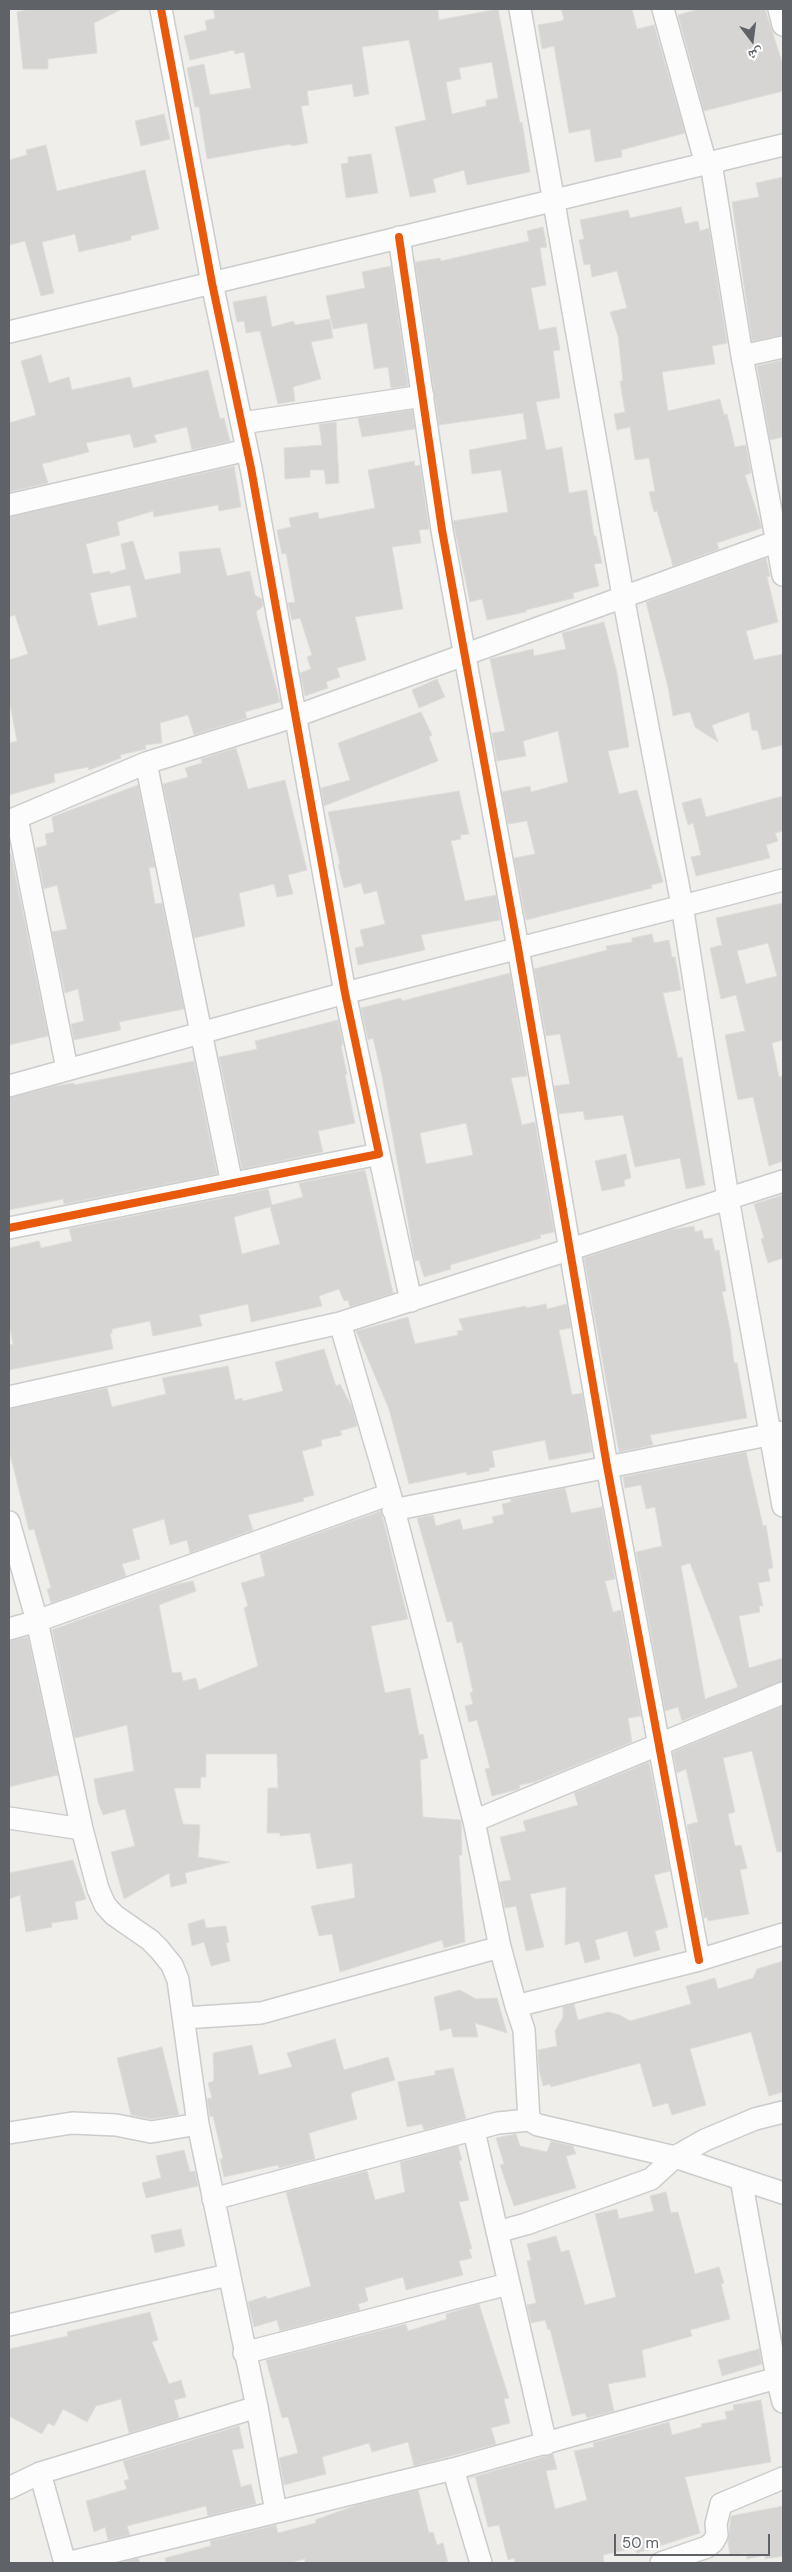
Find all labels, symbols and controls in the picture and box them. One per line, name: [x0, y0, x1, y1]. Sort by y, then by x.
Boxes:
north arrow: [727, 15, 777, 65]
text: ش: [746, 44, 765, 65]
scale bar: [617, 2524, 773, 2556]
text: 50 m: [622, 2533, 659, 2553]

